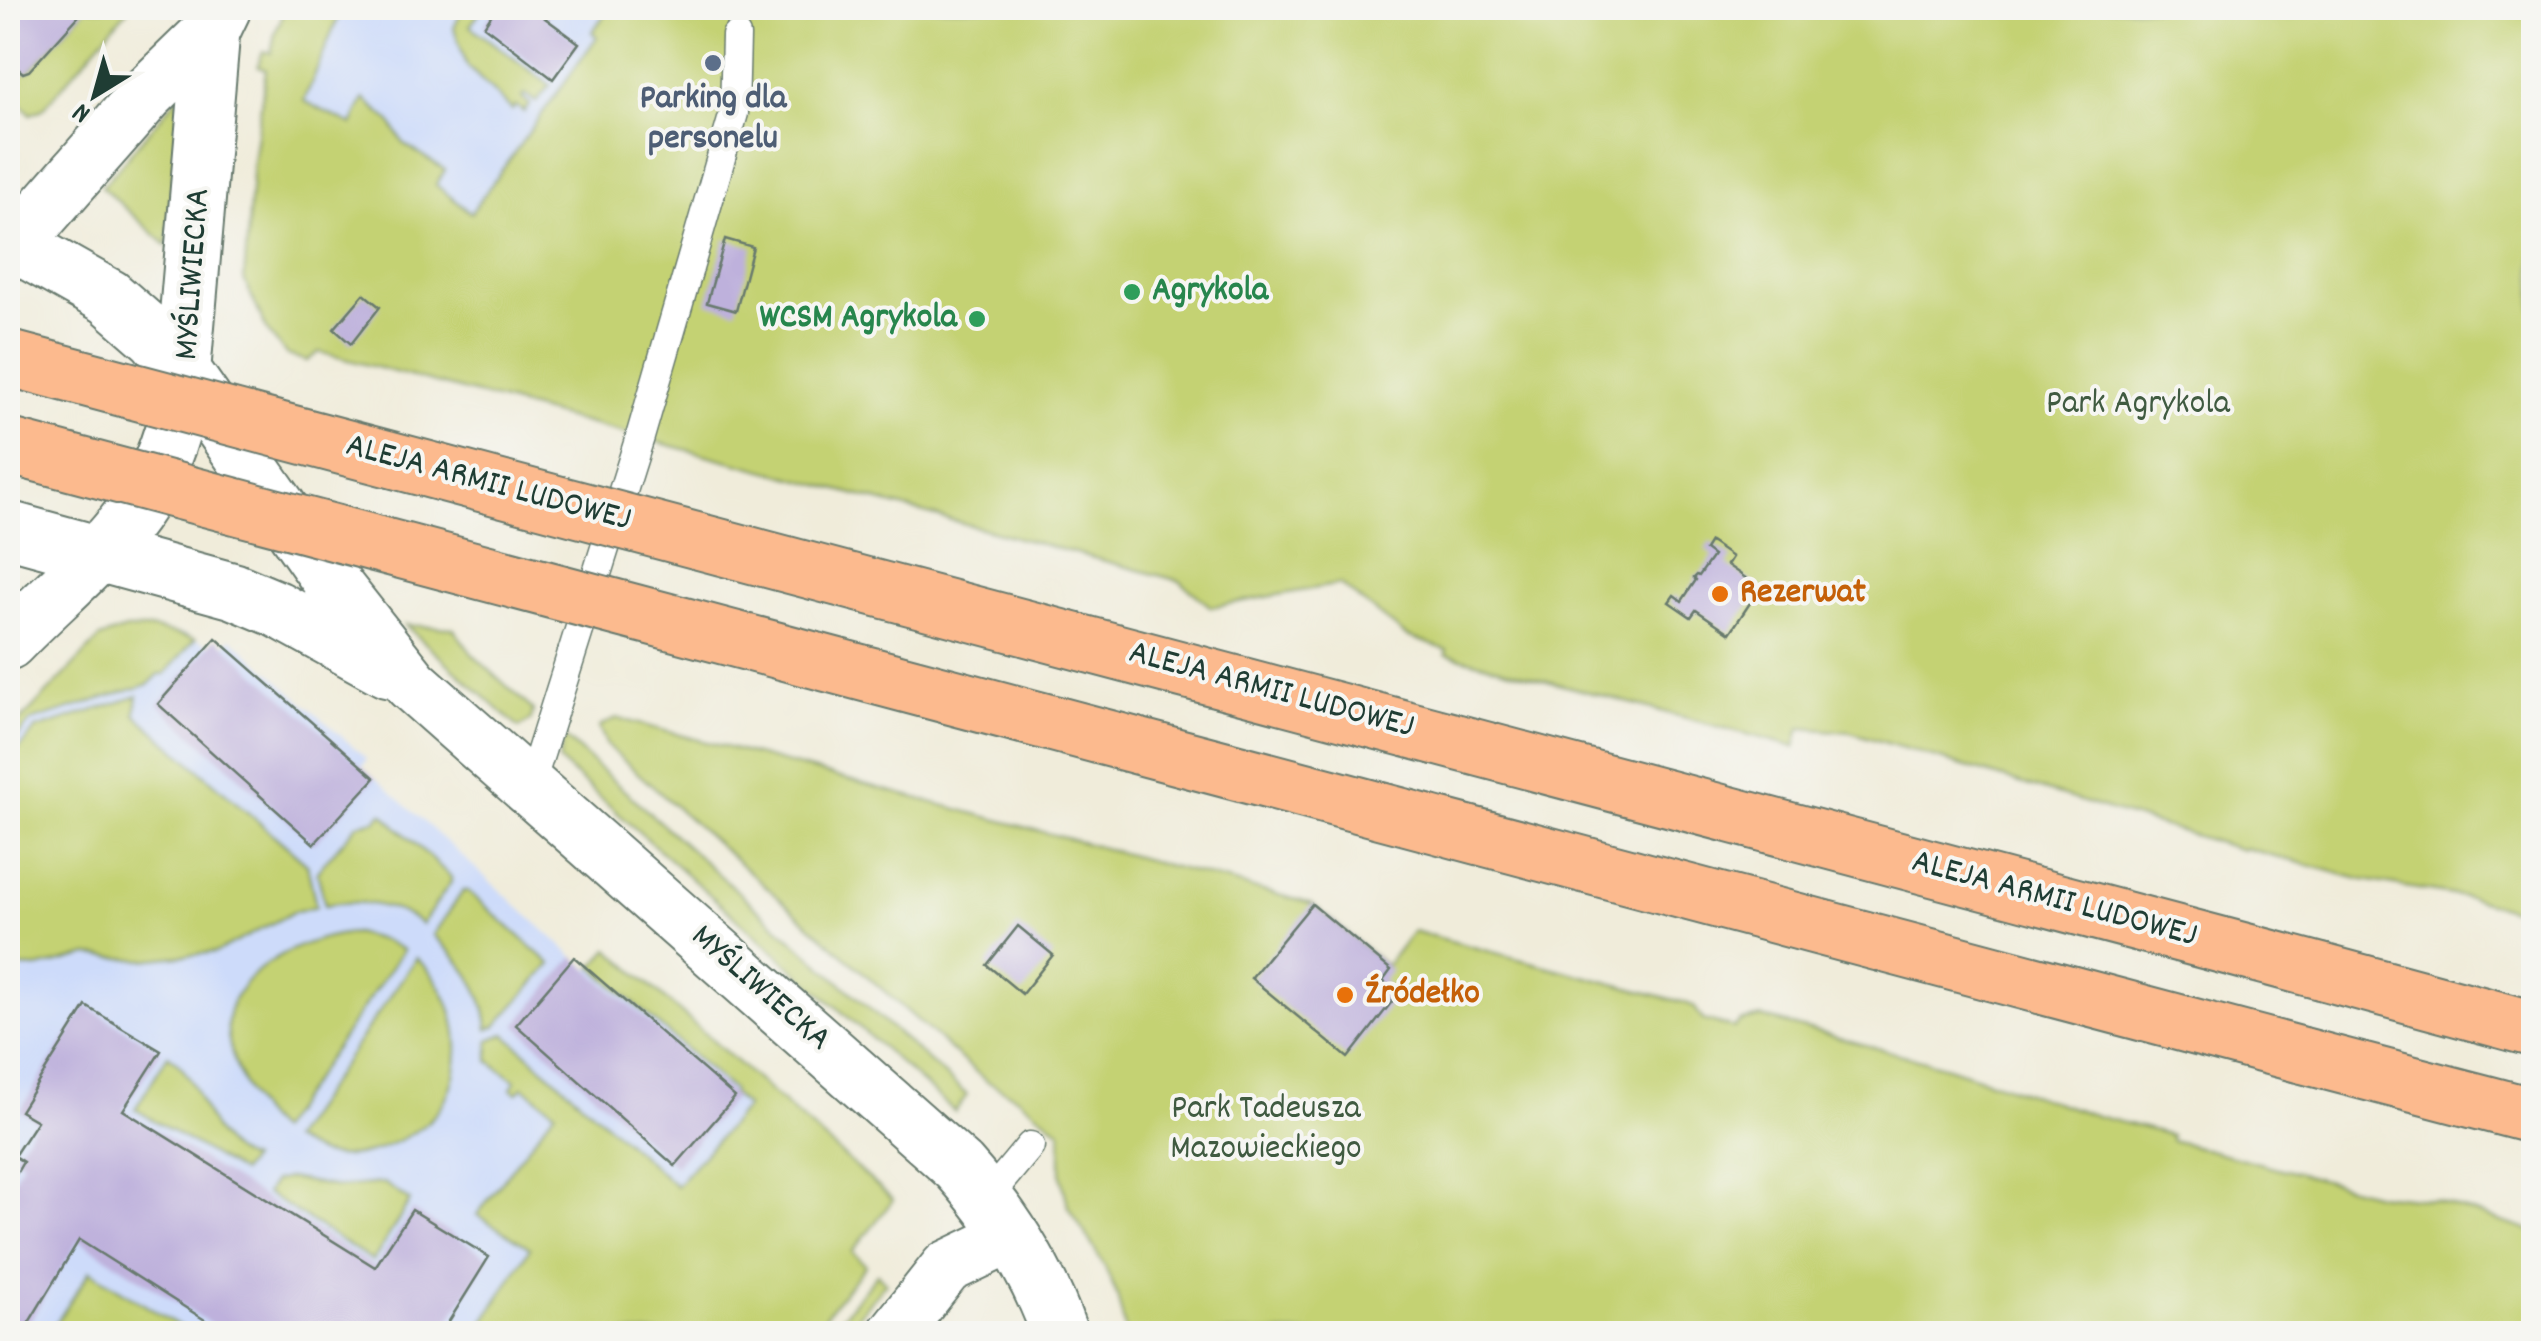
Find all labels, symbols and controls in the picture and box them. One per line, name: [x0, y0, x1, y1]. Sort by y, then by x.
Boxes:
north arrow: [45, 45, 145, 145]
marker: Parking dla personelu: [702, 52, 724, 74]
place label: Parking dla personelu: [640, 75, 788, 165]
text: N: [65, 91, 101, 131]
street label: MYŚLIWIECKA: [163, 186, 225, 362]
place label: Agrykola: [1152, 267, 1270, 317]
marker: Agrykola: [1121, 281, 1143, 303]
place label: WCSM Agrykola: [759, 294, 959, 344]
marker: WCSM Agrykola: [966, 308, 988, 330]
park label: Park Agrykola: [2046, 380, 2231, 430]
street label: ALEJA ARMII LUDOWEJ: [340, 422, 636, 546]
place label: Rezerwat: [1740, 569, 1866, 619]
marker: Rezerwat: [1709, 583, 1731, 605]
street label: ALEJA ARMII LUDOWEJ: [1123, 629, 1419, 753]
street label: ALEJA ARMII LUDOWEJ: [1906, 838, 2202, 962]
street label: MYŚLIWIECKA: [679, 914, 841, 1064]
place label: Źródełko: [1365, 970, 1480, 1020]
marker: Źródełko: [1334, 984, 1356, 1006]
park label: Park Tadeusza Mazowieckiego: [1170, 1085, 1362, 1175]

